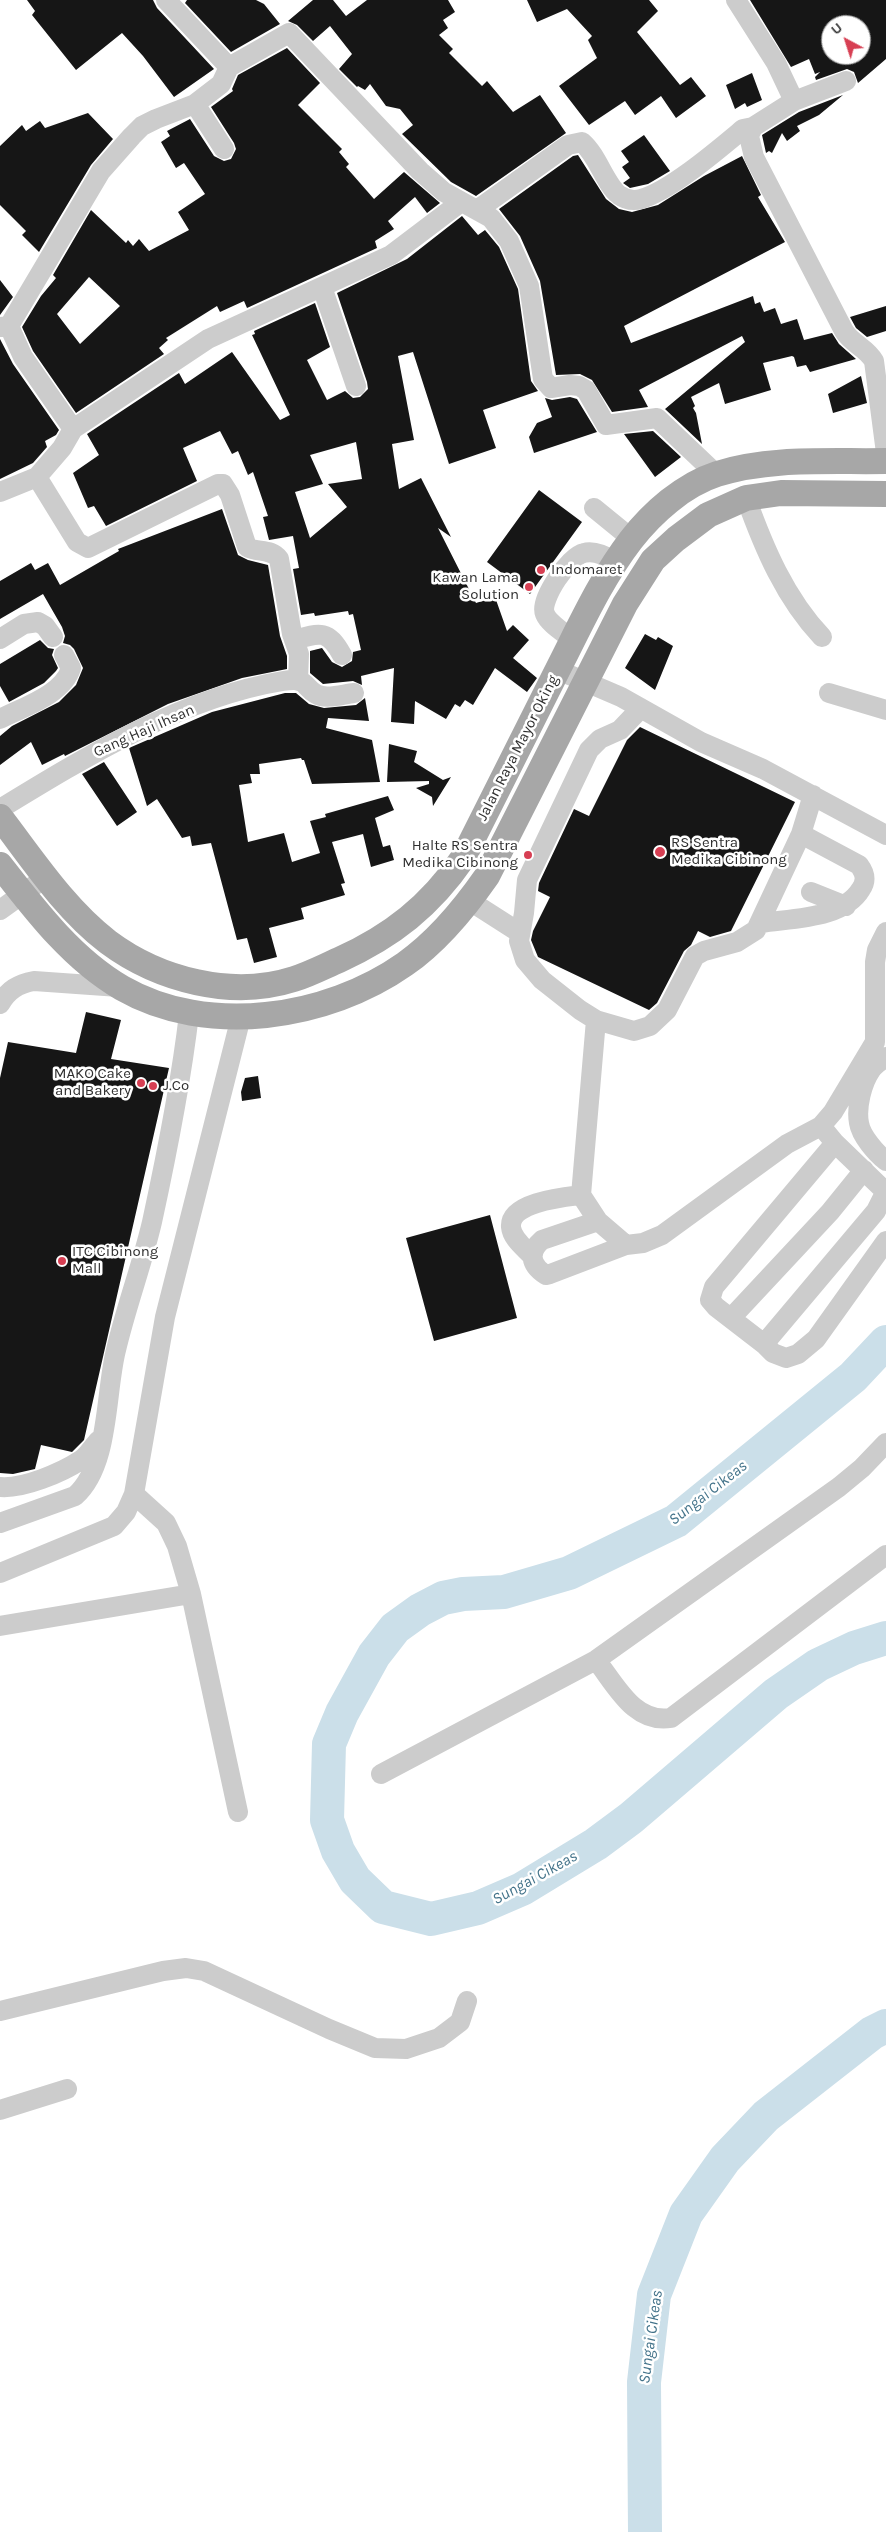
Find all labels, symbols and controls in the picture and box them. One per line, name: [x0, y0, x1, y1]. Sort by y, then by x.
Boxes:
north arrow: [821, 15, 871, 65]
text: U: [828, 19, 846, 39]
place label: Indomaret: [551, 561, 622, 579]
marker: Indomaret: [535, 564, 547, 576]
place label: Kawan Lama Solution: [432, 569, 519, 604]
marker: Kawan Lama Solution: [523, 581, 535, 593]
street label: Jalan Raya Mayor Oking: [473, 672, 563, 824]
street label: Gang Haji Ihsan: [91, 701, 197, 761]
place label: RS Sentra Medika Cibinong: [671, 834, 787, 869]
place label: Halte RS Sentra Medika Cibinong: [402, 837, 518, 872]
marker: RS Sentra Medika Cibinong: [653, 845, 667, 859]
marker: Halte RS Sentra Medika Cibinong: [522, 849, 534, 861]
place label: MAKO Cake and Bakery: [54, 1065, 131, 1100]
marker: MAKO Cake and Bakery: [135, 1077, 147, 1089]
place label: J.Co: [163, 1077, 189, 1095]
marker: J.Co: [147, 1080, 159, 1092]
place label: ITC Cibinong Mall: [72, 1243, 158, 1278]
marker: ITC Cibinong Mall: [56, 1255, 68, 1267]
water label: Sungai Cikeas: [665, 1456, 751, 1530]
water label: Sungai Cikeas: [489, 1847, 581, 1909]
water label: Sungai Cikeas: [635, 2289, 667, 2385]

